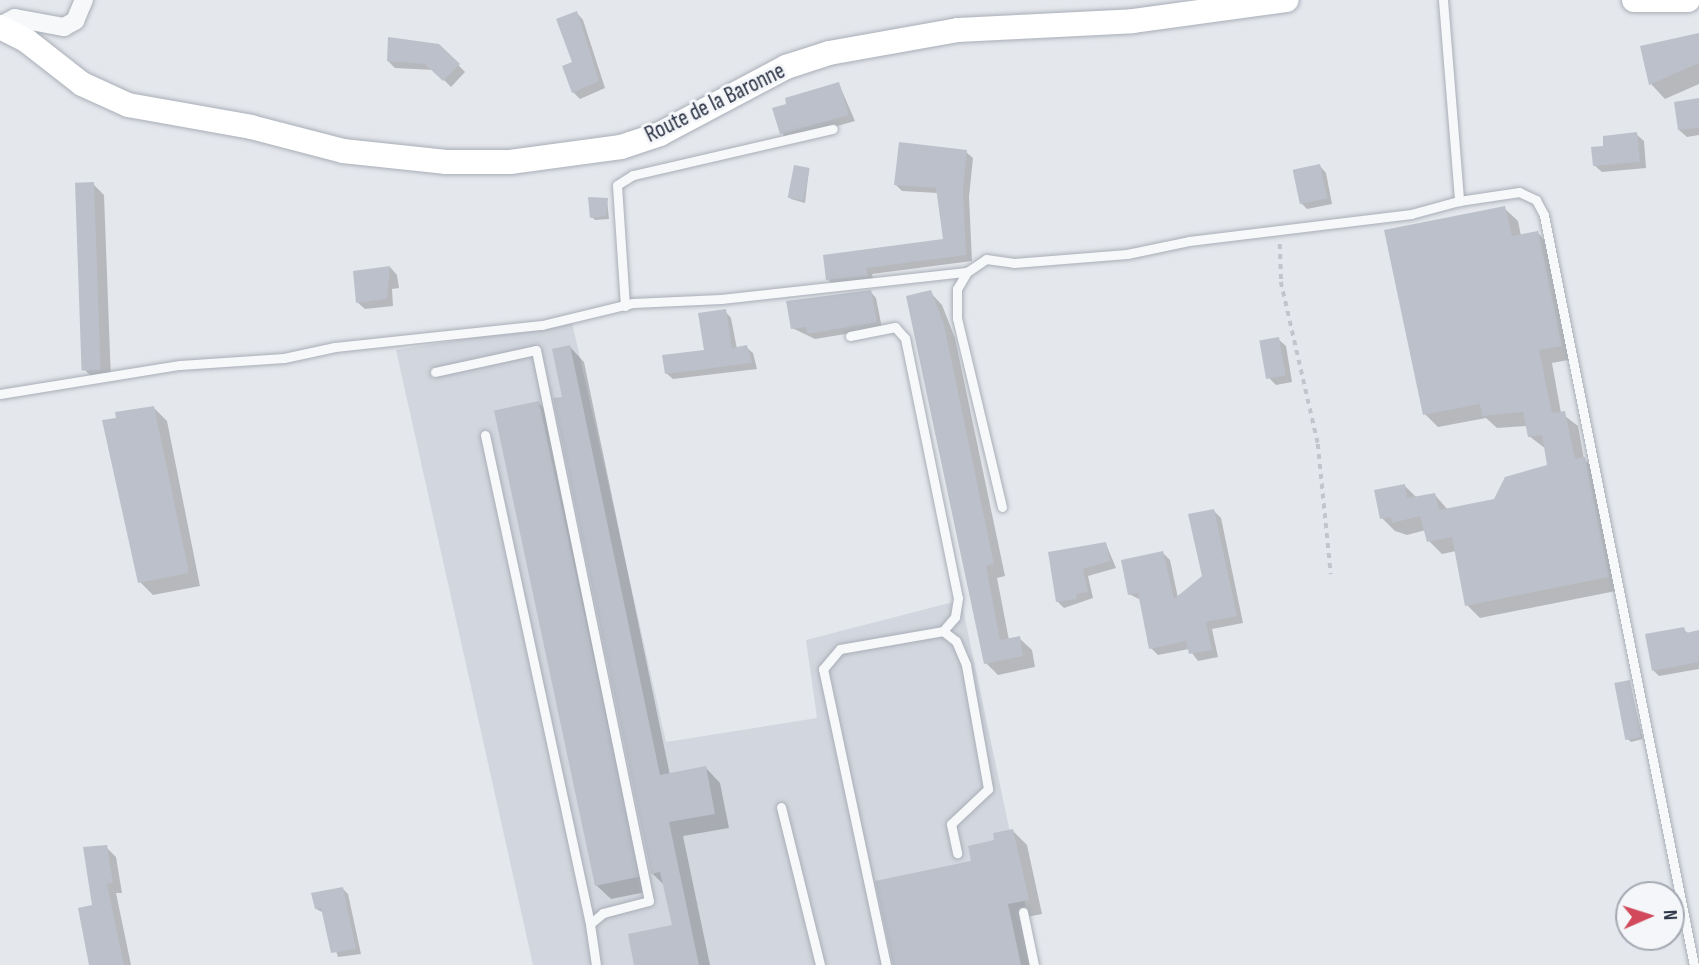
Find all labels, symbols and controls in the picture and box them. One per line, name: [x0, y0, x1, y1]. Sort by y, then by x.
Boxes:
street label: Route de la Baronne: [640, 57, 790, 149]
north arrow: [1615, 881, 1685, 951]
text: N: [1658, 909, 1681, 921]

